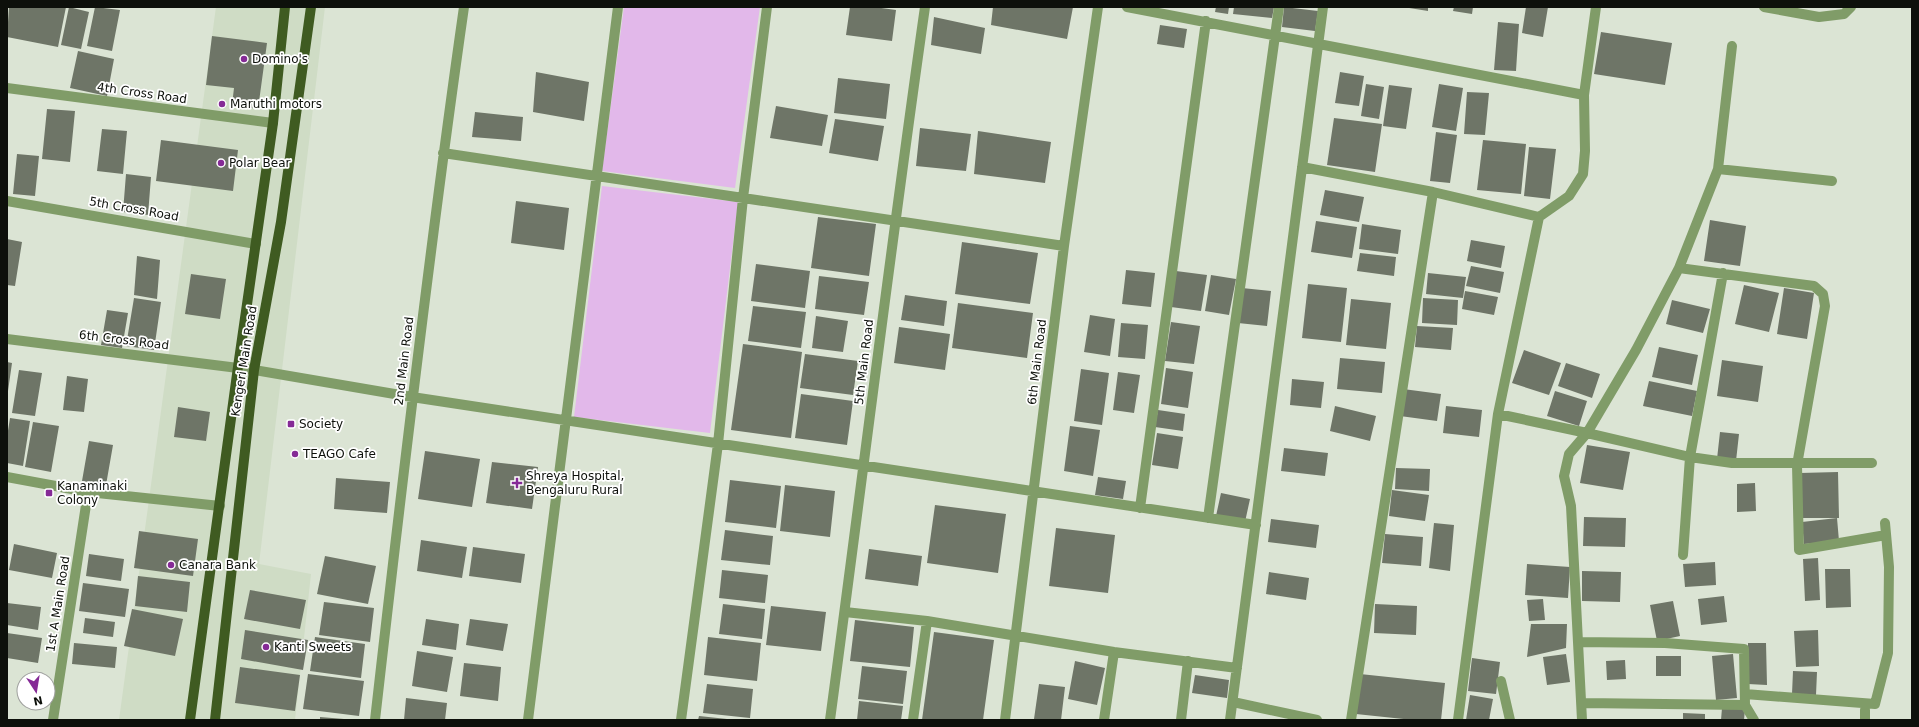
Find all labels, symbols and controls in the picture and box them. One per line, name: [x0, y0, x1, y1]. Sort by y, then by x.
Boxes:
place label: Domino's: [252, 52, 308, 66]
marker: Domino's: [239, 54, 249, 64]
street label: 4th Cross Road: [96, 80, 188, 106]
place label: Maruthi motors: [230, 97, 322, 111]
marker: Maruthi motors: [217, 99, 227, 109]
place label: Polar Bear: [229, 156, 291, 170]
marker: Polar Bear: [216, 158, 226, 168]
street label: 5th Cross Road: [88, 194, 180, 224]
street label: Kengeri Main Road: [228, 305, 260, 417]
street label: 2nd Main Road: [392, 316, 416, 406]
street label: 5th Main Road: [852, 318, 876, 406]
street label: 6th Main Road: [1025, 318, 1049, 406]
street label: 6th Cross Road: [78, 328, 170, 352]
place label: Society: [299, 417, 343, 431]
marker: Society: [286, 419, 296, 429]
place label: TEAGO Cafe: [302, 447, 376, 461]
marker: TEAGO Cafe: [290, 449, 300, 459]
place label: Shreya Hospital, Bengaluru Rural: [526, 469, 624, 497]
marker: Shreya Hospital, Bengaluru Rural: [511, 477, 523, 489]
place label: Kanaminaki Colony: [57, 479, 127, 507]
marker: Kanaminaki Colony: [44, 488, 54, 498]
street label: 1st A Main Road: [43, 555, 73, 653]
place label: Canara Bank: [179, 558, 256, 572]
marker: Canara Bank: [166, 560, 176, 570]
place label: Kanti Sweets: [274, 640, 352, 654]
marker: Kanti Sweets: [261, 642, 271, 652]
north arrow: [16, 671, 56, 711]
text: N: [32, 693, 44, 708]

